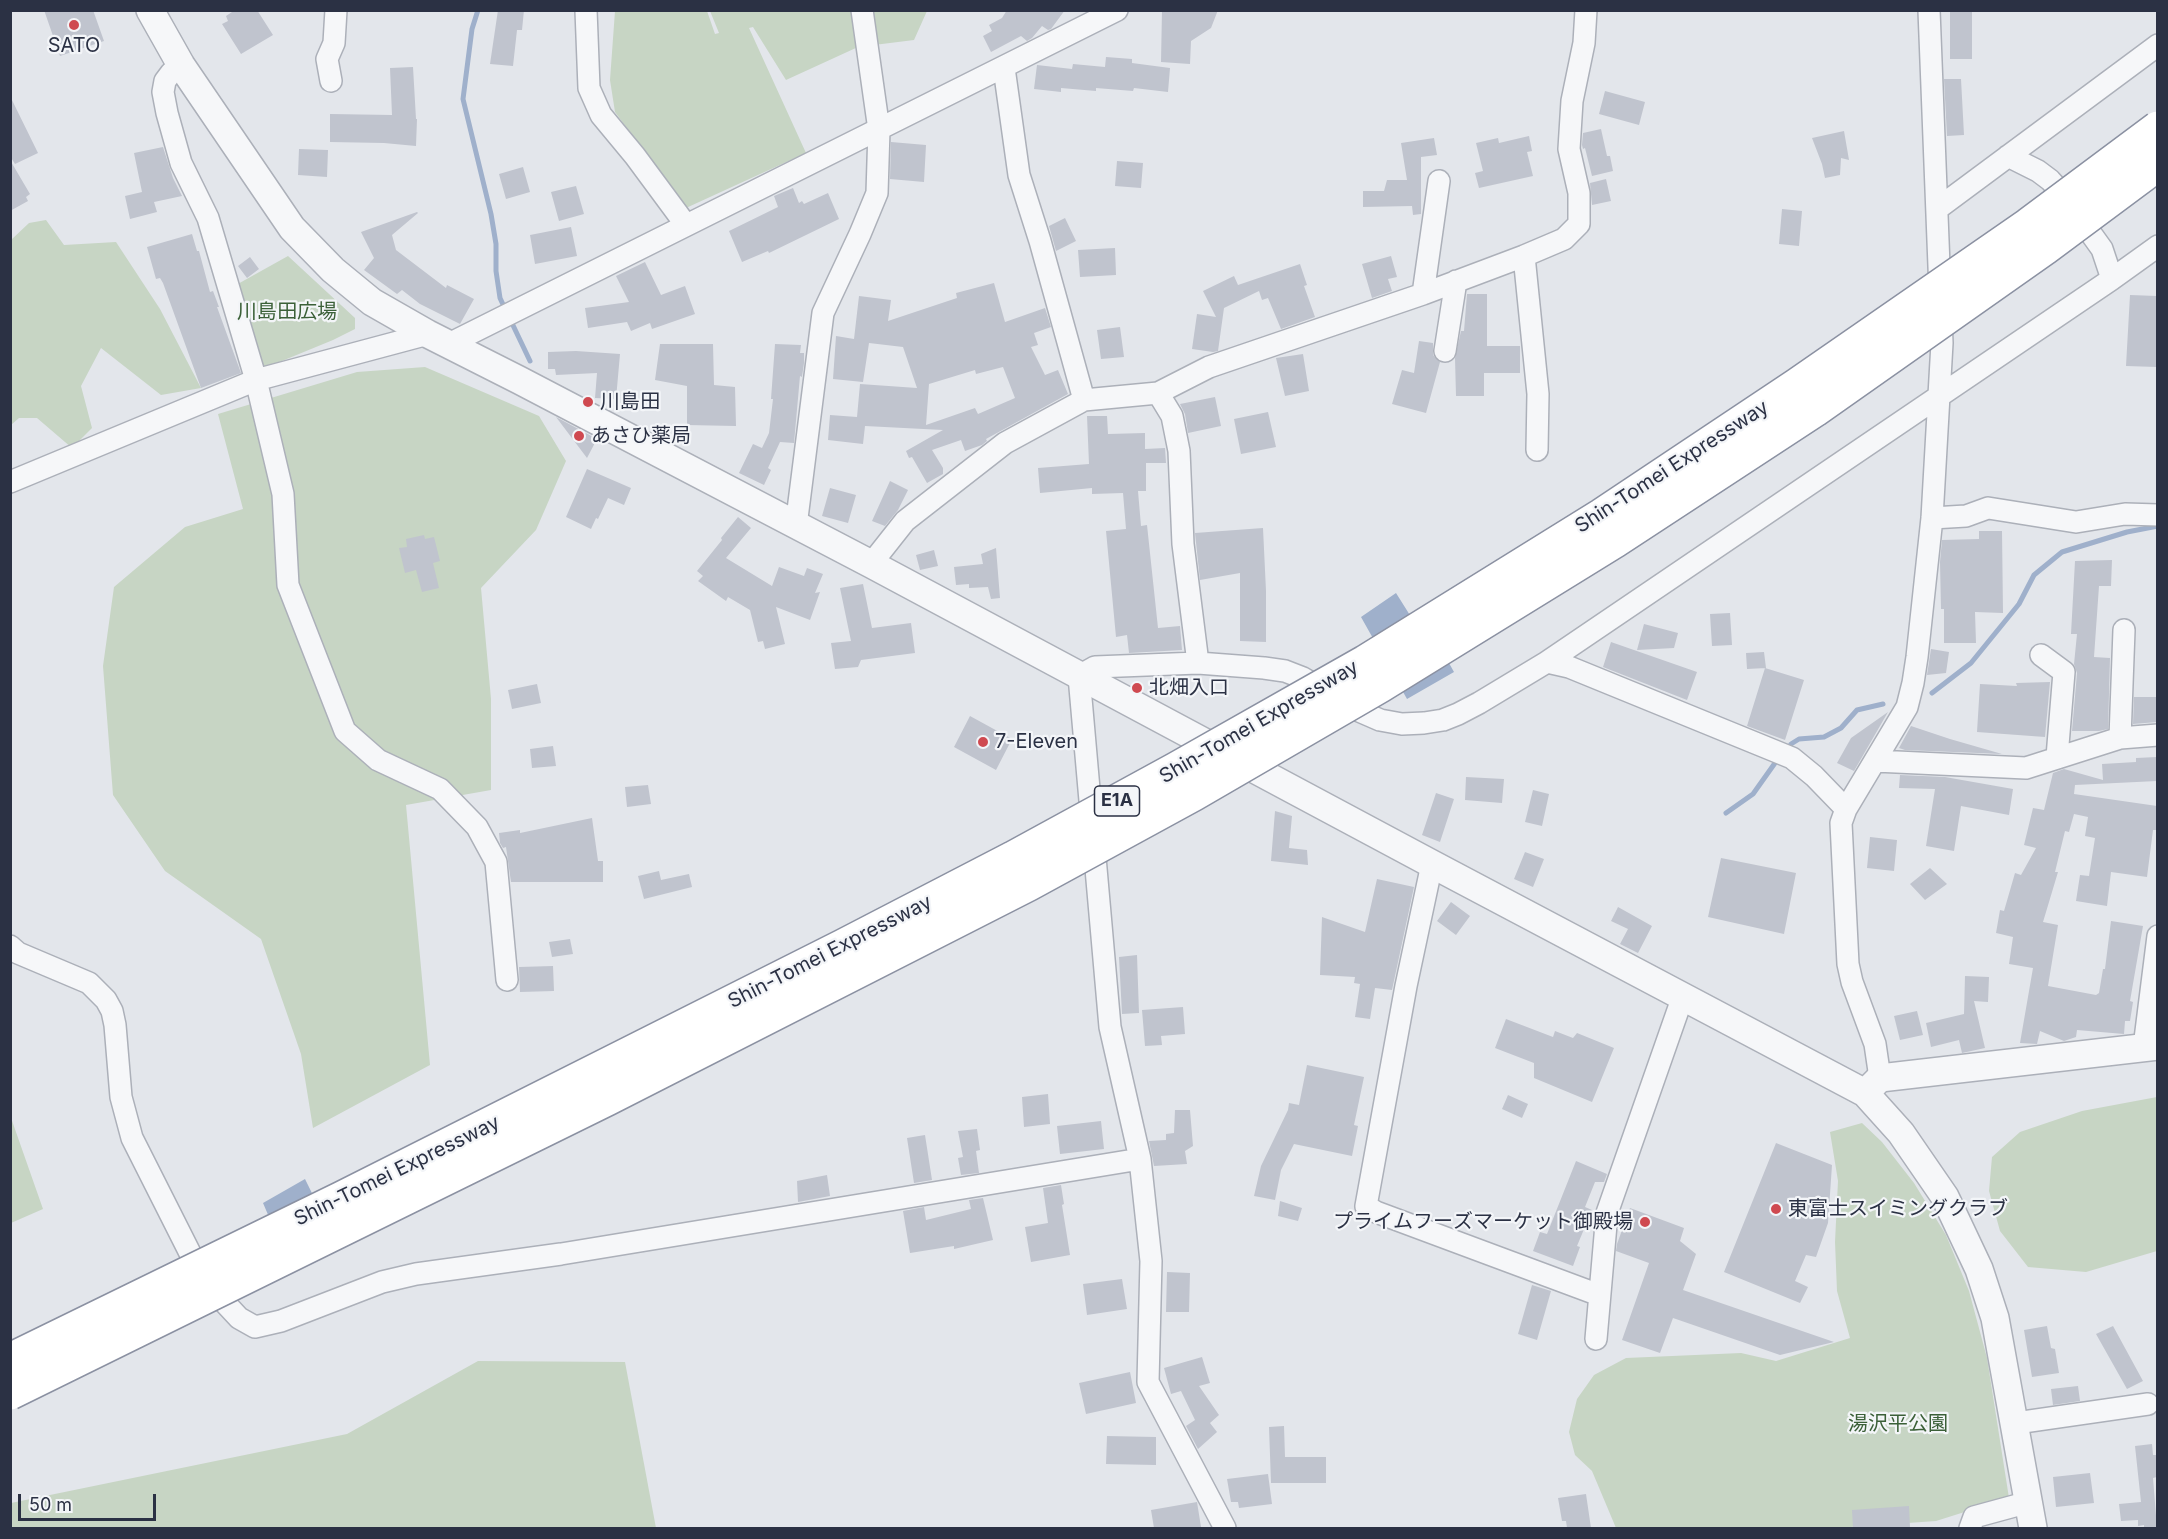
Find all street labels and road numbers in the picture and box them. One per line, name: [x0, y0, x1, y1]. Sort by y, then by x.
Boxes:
street label: Shin-Tomei Expressway: [1571, 395, 1773, 539]
street label: Shin-Tomei Expressway: [1155, 655, 1363, 789]
road number: E1A: [1094, 786, 1140, 816]
street label: Shin-Tomei Expressway: [724, 890, 936, 1014]
street label: Shin-Tomei Expressway: [290, 1111, 504, 1231]

